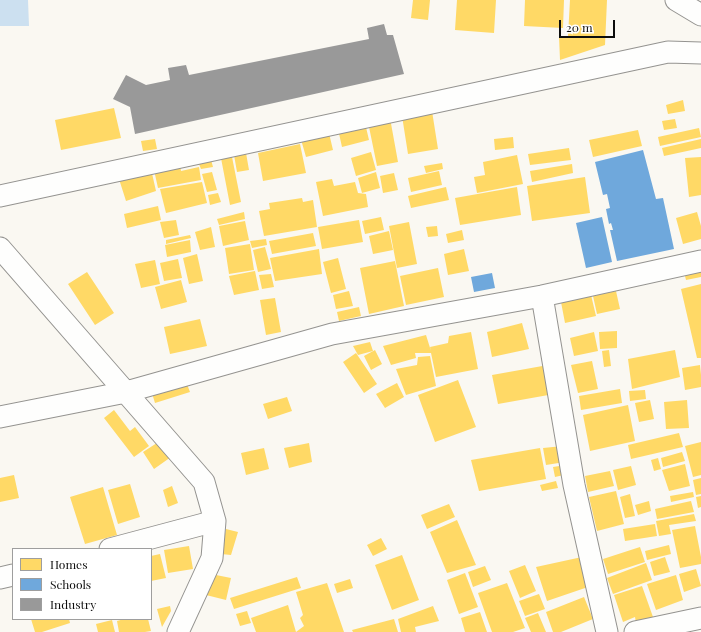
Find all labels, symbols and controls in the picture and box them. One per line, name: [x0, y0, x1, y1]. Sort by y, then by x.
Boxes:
scale bar: [561, 12, 617, 38]
text: 20 m: [566, 19, 593, 35]
legend: [12, 548, 152, 620]
text: Homes: [50, 556, 88, 572]
text: Schools: [50, 576, 91, 592]
text: Industry: [50, 596, 96, 612]

